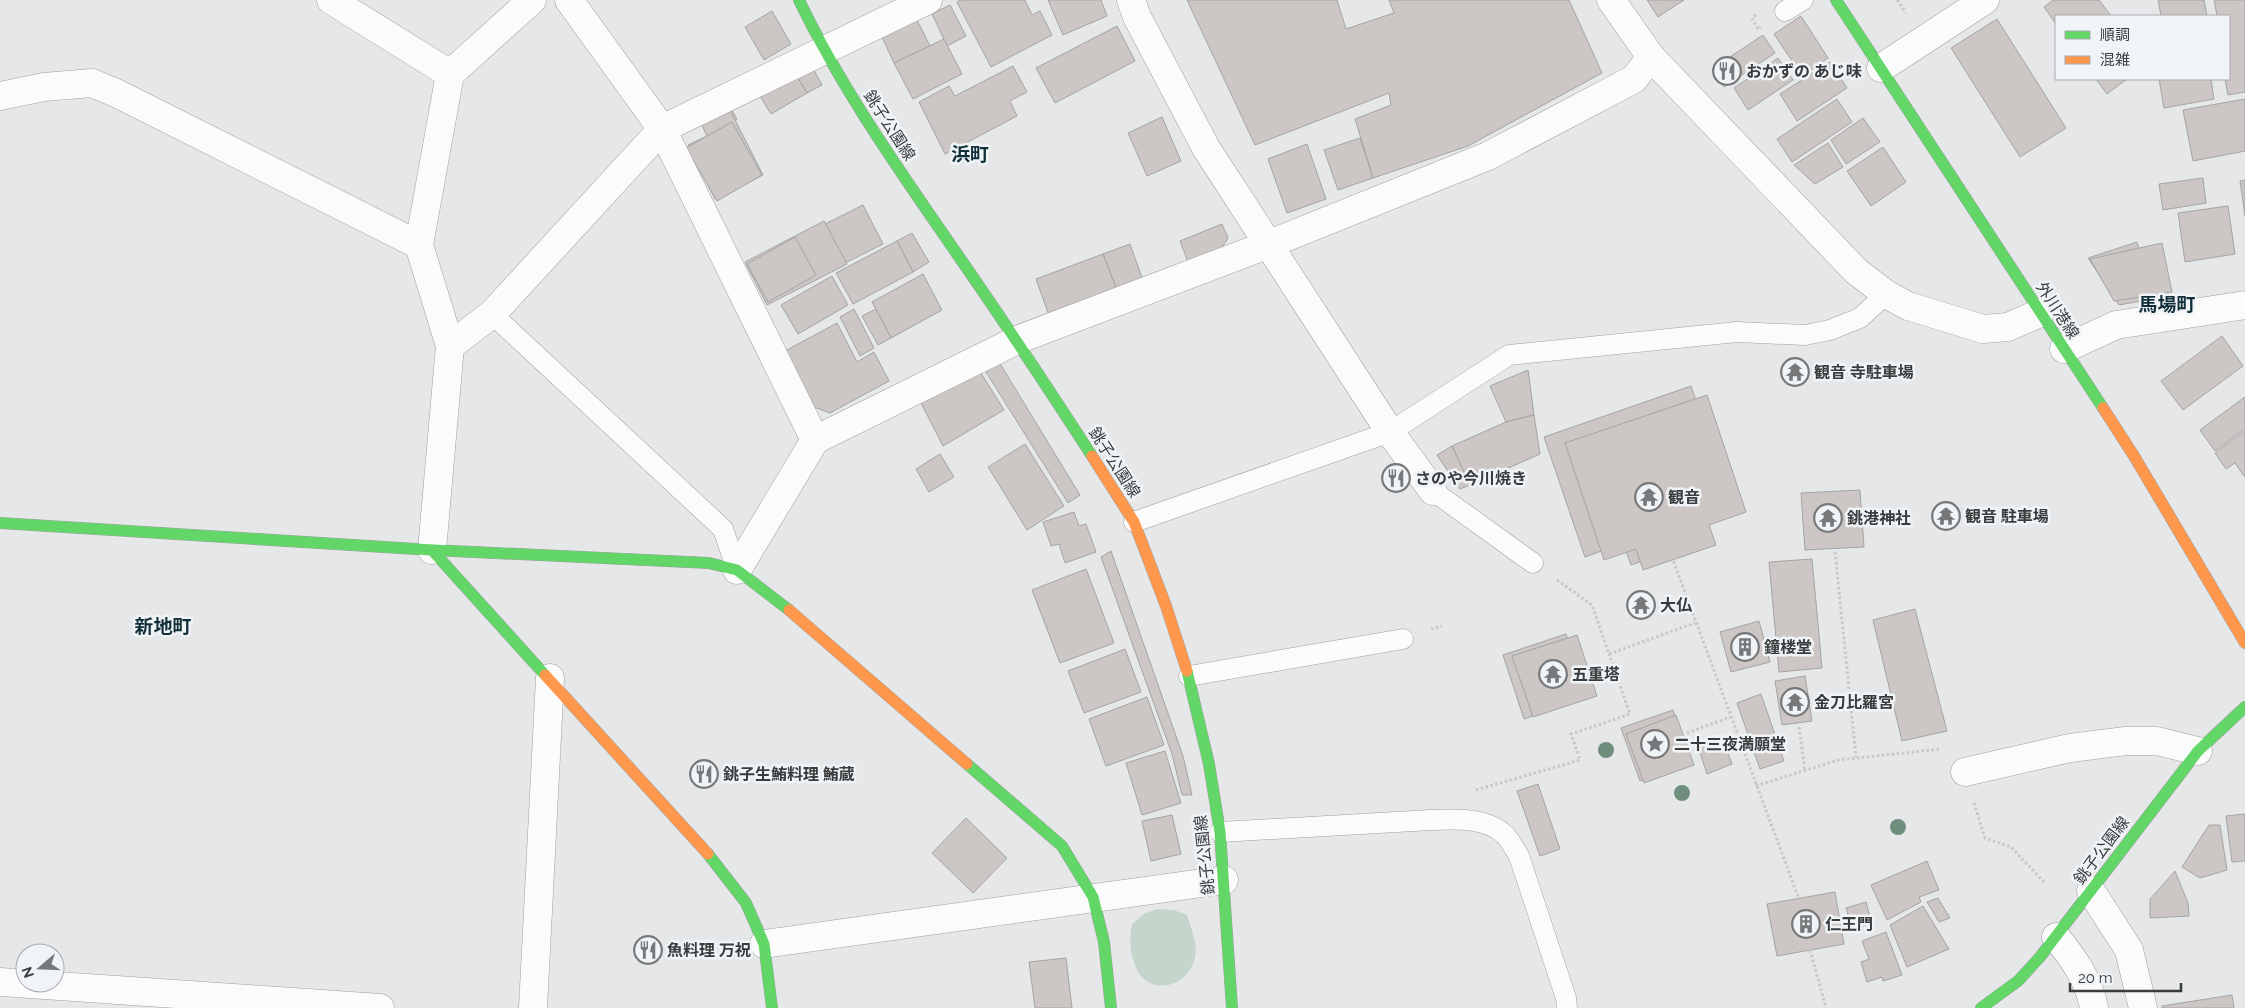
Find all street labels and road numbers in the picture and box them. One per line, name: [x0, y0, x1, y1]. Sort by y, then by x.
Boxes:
street label: 銚子公園線: [860, 87, 919, 164]
street label: 外川港線: [2032, 278, 2083, 342]
street label: 銚子公園線: [1085, 424, 1144, 501]
street label: 銚子公園線: [2070, 813, 2133, 888]
street label: 銚子公園線: [1191, 814, 1218, 896]

